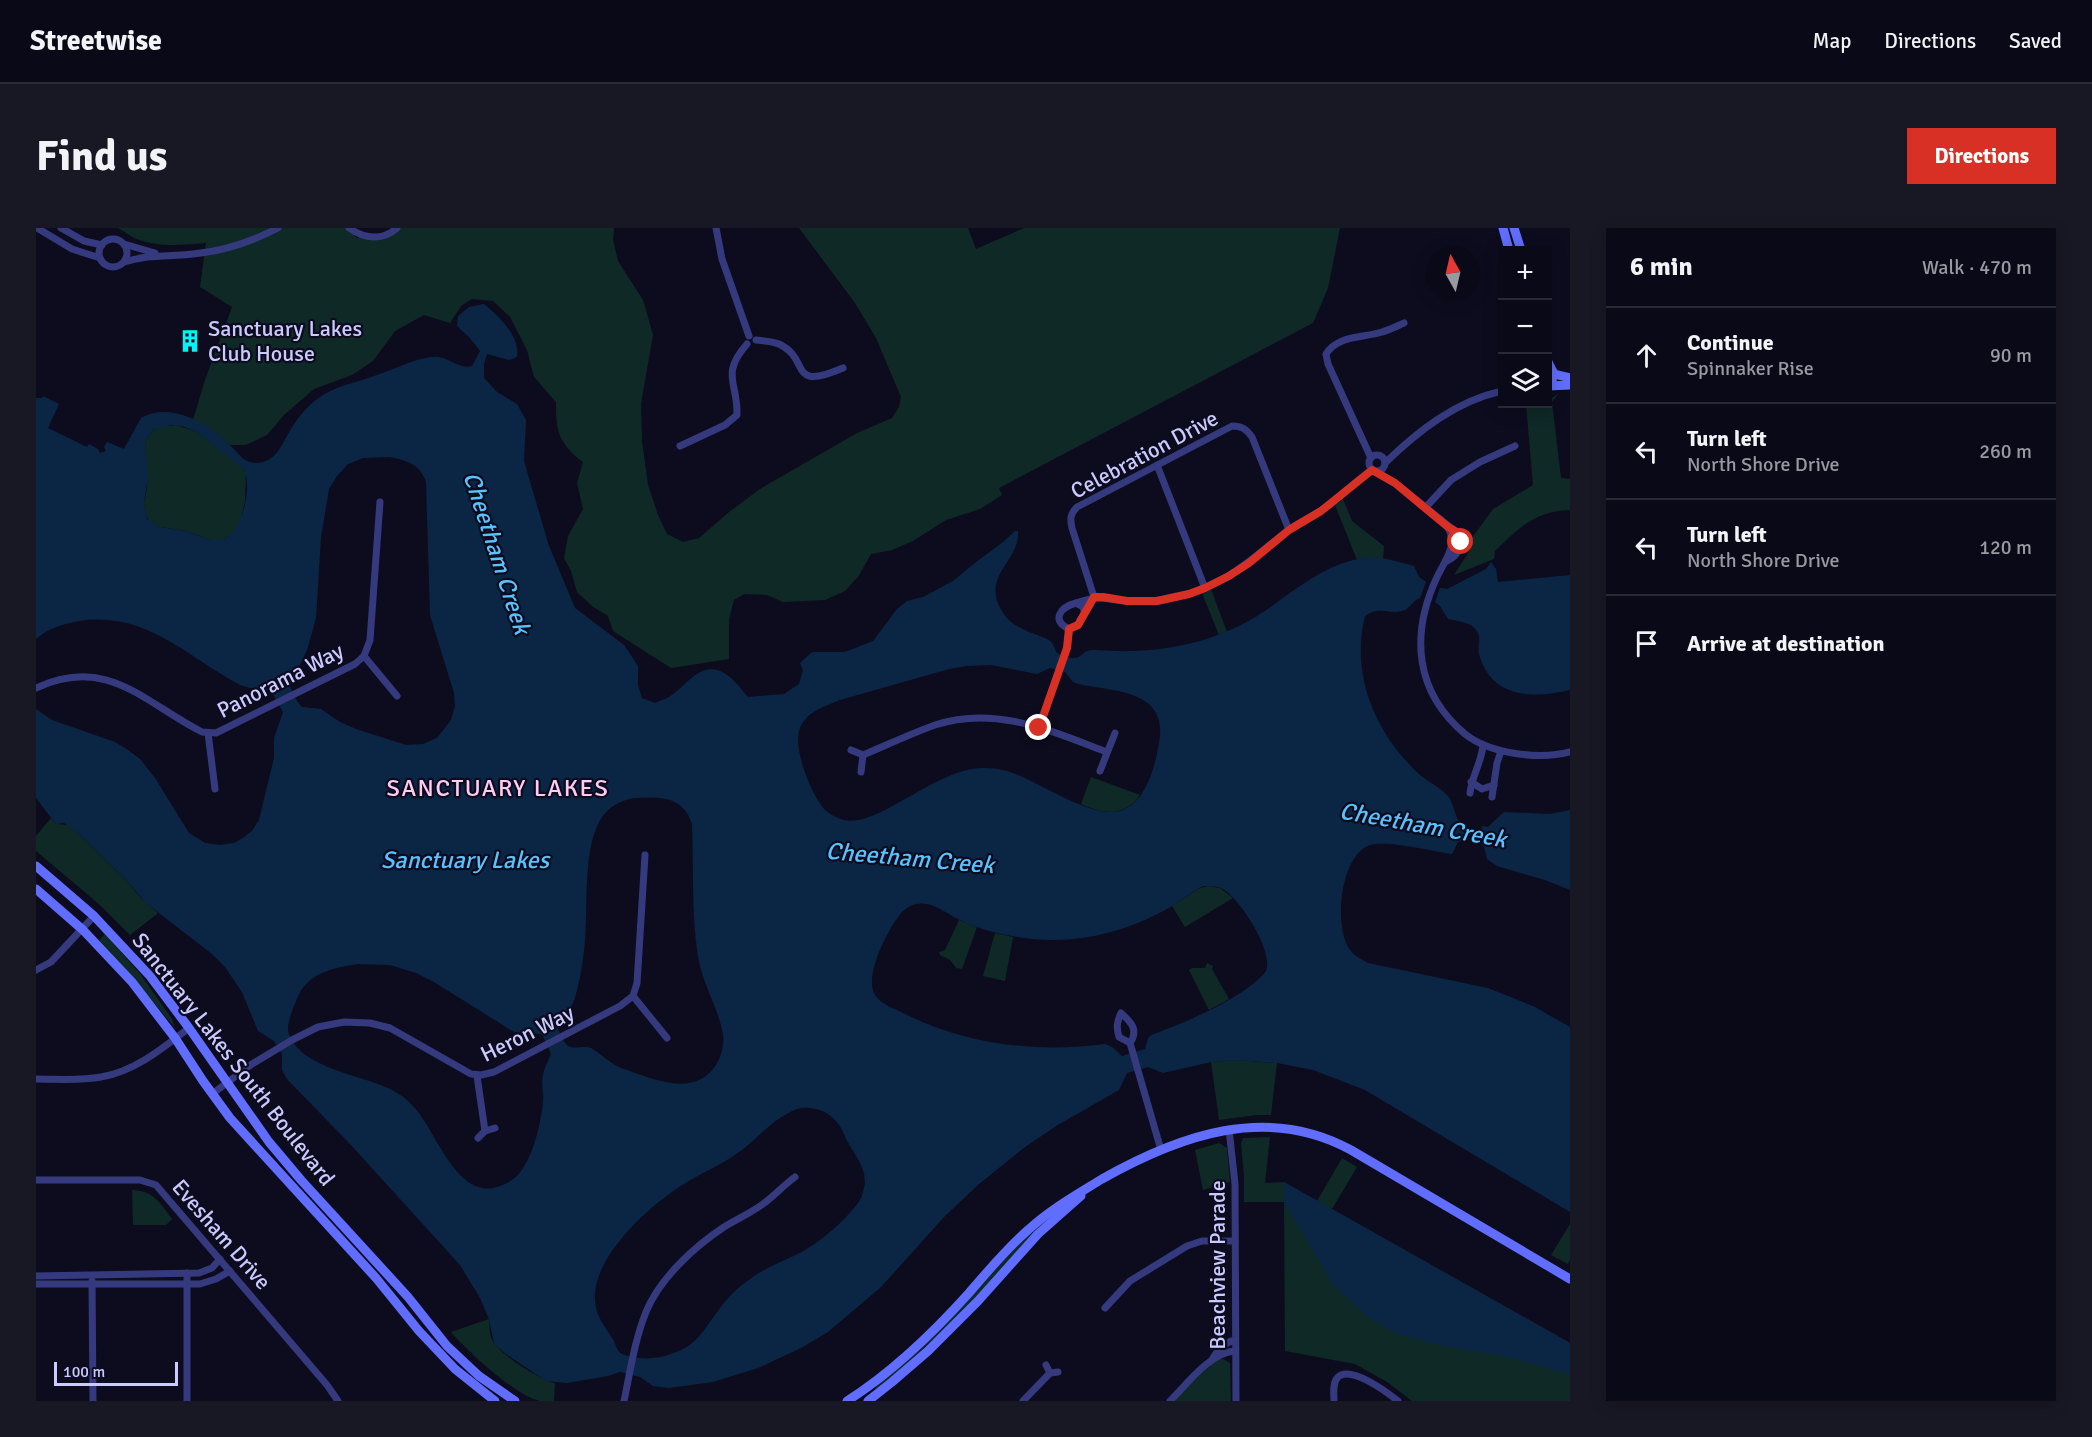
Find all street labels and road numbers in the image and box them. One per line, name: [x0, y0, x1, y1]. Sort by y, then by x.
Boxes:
street label: Celebration Drive: [1066, 404, 1223, 505]
street label: Panorama Way: [212, 637, 349, 724]
street label: Sanctuary Lakes South Boulevard: [126, 927, 341, 1191]
street label: Heron Way: [476, 999, 579, 1068]
street label: Evesham Drive: [166, 1174, 277, 1295]
street label: Beachview Parade: [1204, 1180, 1231, 1350]

